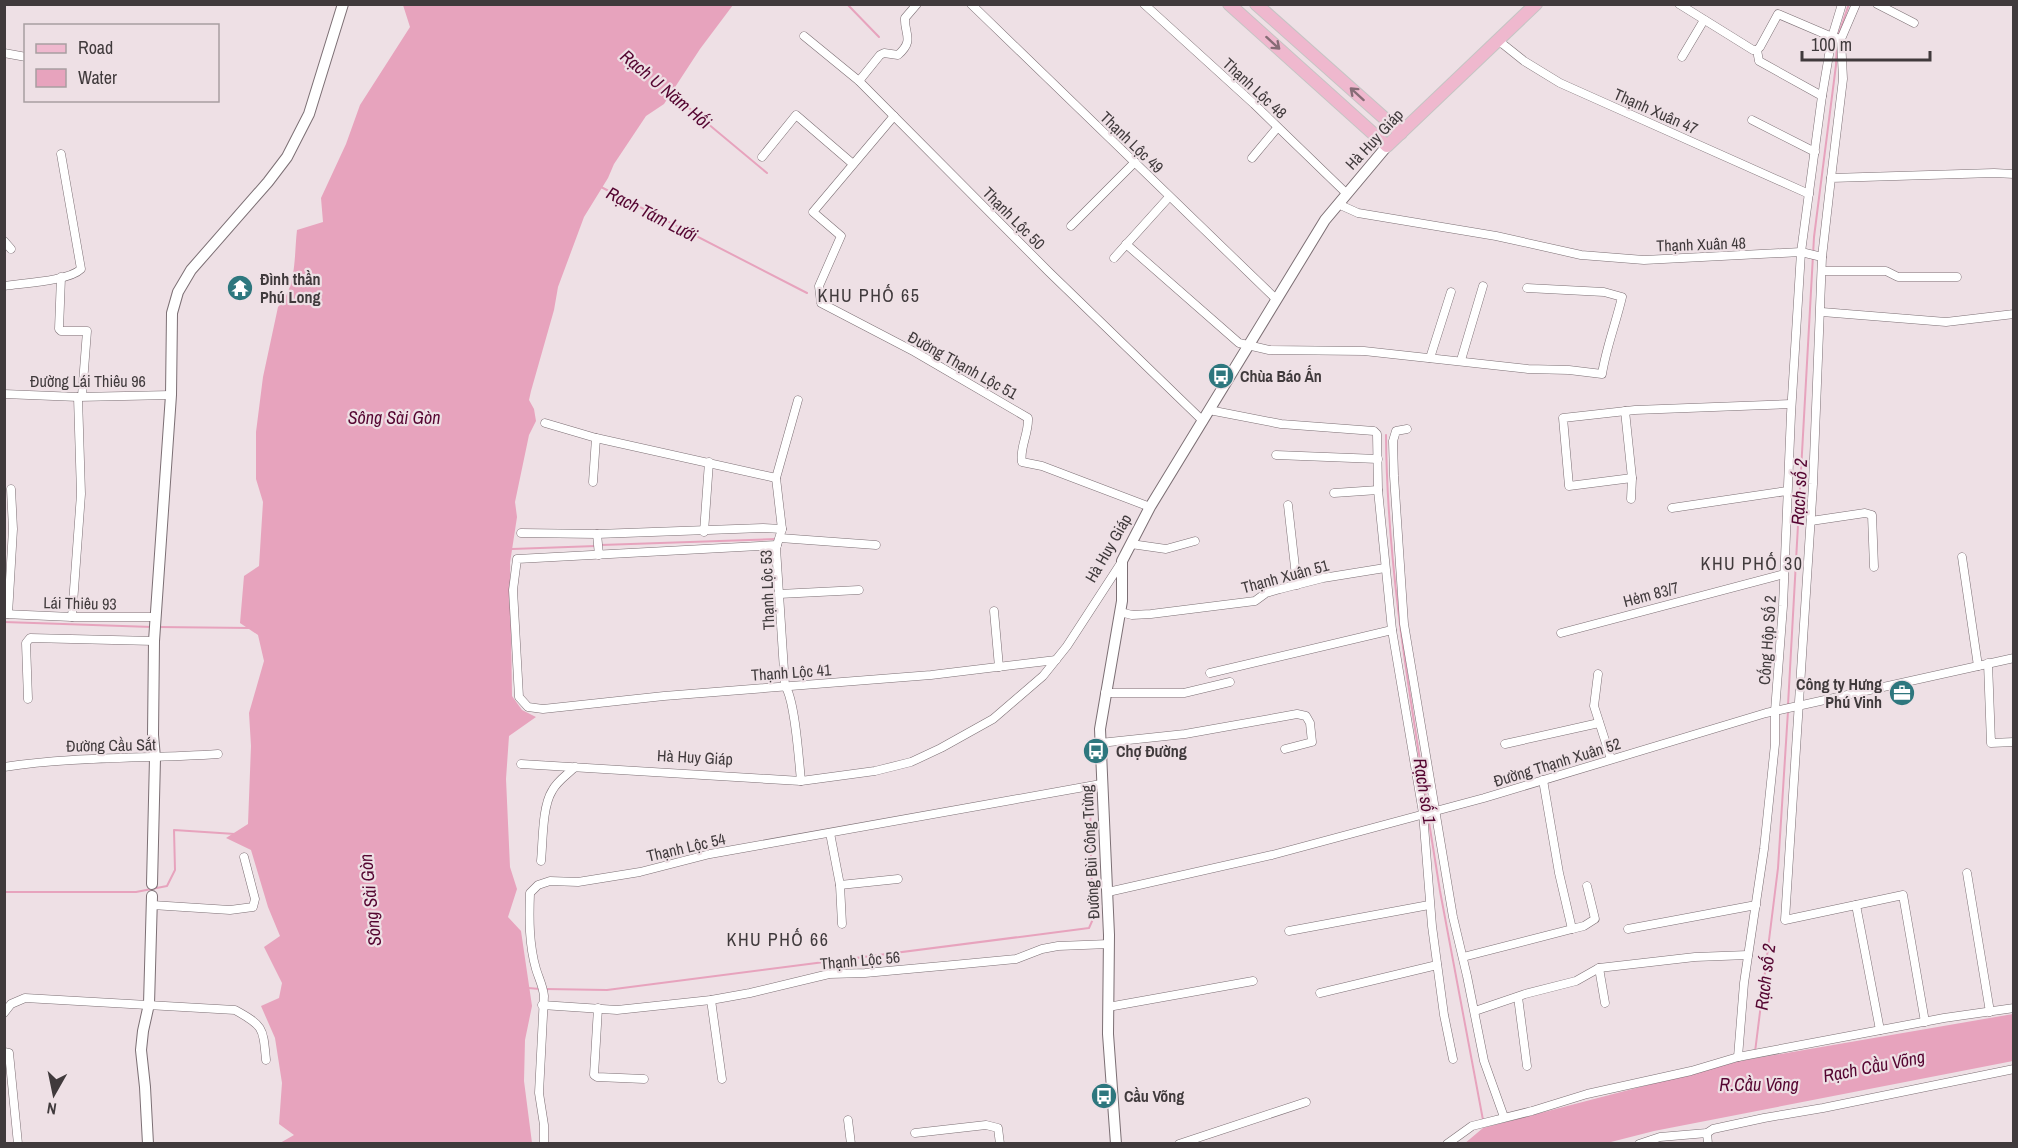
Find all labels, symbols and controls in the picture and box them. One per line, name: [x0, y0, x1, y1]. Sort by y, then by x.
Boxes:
legend: [24, 24, 219, 102]
scale bar: [1802, 24, 1930, 62]
text: 100 m: [1811, 32, 1852, 57]
text: Road: [78, 35, 113, 60]
one-way arrow: [1265, 36, 1280, 50]
water label: Rạch U Năm Hối: [615, 44, 717, 134]
street label: Thạnh Lộc 48: [1218, 53, 1292, 123]
text: Water: [78, 65, 117, 90]
street label: Thạnh Xuân 47: [1611, 83, 1701, 139]
one-way arrow: [1350, 87, 1365, 101]
street label: Hà Huy Giáp: [1340, 104, 1408, 174]
street label: Thạnh Lộc 49: [1095, 106, 1169, 178]
water label: Rạch Tám Lưới: [602, 180, 702, 248]
street label: Thạnh Lộc 50: [978, 182, 1050, 254]
street label: Thạnh Xuân 48: [1656, 231, 1746, 257]
place label: Đình thần Phú Long: [260, 268, 321, 308]
temple icon: Đình thần Phú Long: [225, 273, 255, 303]
district label: KHU PHỐ 65: [818, 283, 920, 308]
street label: Đường Thạnh Lộc 51: [904, 326, 1022, 405]
bus stop icon: Chùa Báo Ấn: [1206, 361, 1236, 391]
place label: Chùa Báo Ấn: [1240, 365, 1322, 387]
street label: Đường Lái Thiêu 96: [30, 370, 146, 392]
water label: Sông Sài Gòn: [348, 405, 440, 430]
water label: Rạch số 2: [1785, 457, 1813, 526]
street label: Hà Huy Giáp: [1080, 510, 1136, 586]
street label: Thạnh Lộc 53: [755, 550, 779, 630]
district label: KHU PHỐ 30: [1701, 551, 1803, 576]
street label: Thạnh Xuân 51: [1239, 554, 1332, 598]
street label: Hẻm 83/7: [1621, 576, 1681, 612]
street label: Lái Thiêu 93: [43, 591, 117, 615]
street label: Cống Hộp Số 2: [1753, 594, 1781, 686]
street label: Thạnh Lộc 41: [750, 658, 832, 686]
place label: Công ty Hưng Phú Vinh: [1796, 673, 1882, 713]
office icon: Công ty Hưng Phú Vinh: [1887, 678, 1917, 708]
street label: Đường Thạnh Xuân 52: [1491, 732, 1623, 792]
street label: Đường Cầu Sắt: [66, 733, 156, 757]
bus stop icon: Chợ Đường: [1081, 736, 1111, 766]
place label: Chợ Đường: [1116, 740, 1187, 762]
street label: Hà Huy Giáp: [657, 744, 733, 770]
water label: Rạch số 1: [1407, 756, 1443, 826]
street label: Đường Bùi Công Trừng: [1075, 784, 1104, 920]
street label: Thạnh Lộc 54: [644, 827, 728, 867]
water label: Sông Sài Gòn: [353, 853, 387, 947]
district label: KHU PHỐ 66: [727, 927, 829, 952]
water label: Rạch số 2: [1749, 942, 1782, 1012]
street label: Thạnh Lộc 56: [819, 946, 901, 974]
water label: Rạch Cầu Võng: [1821, 1044, 1927, 1088]
north arrow: [24, 1064, 84, 1124]
water label: R.Cầu Võng: [1719, 1072, 1799, 1097]
bus stop icon: Cầu Võng: [1089, 1081, 1119, 1111]
place label: Cầu Võng: [1124, 1085, 1184, 1107]
text: N: [45, 1097, 58, 1120]

